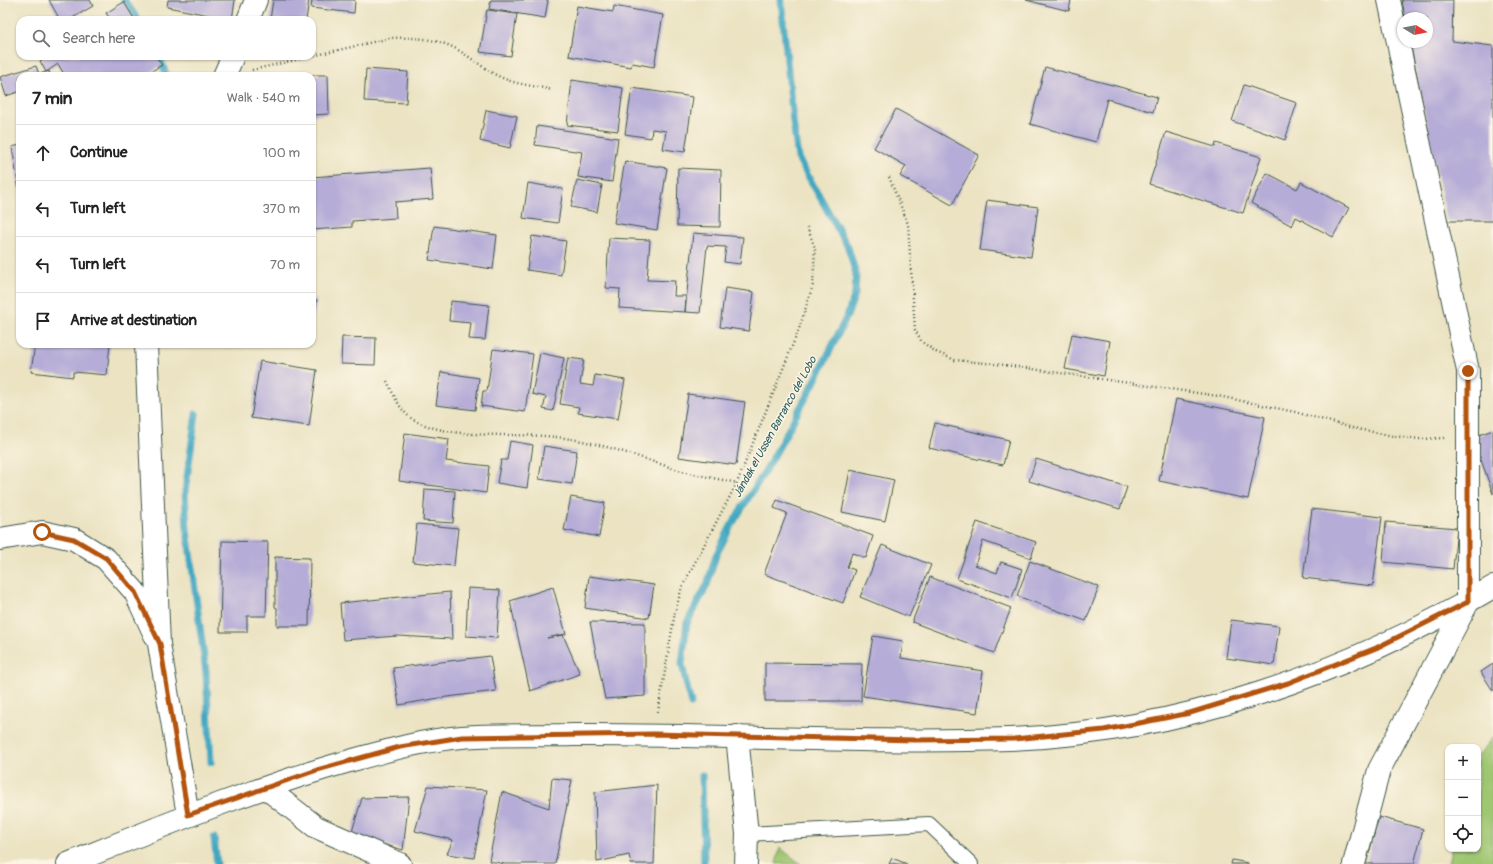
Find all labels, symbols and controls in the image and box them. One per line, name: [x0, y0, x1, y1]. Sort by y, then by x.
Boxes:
north arrow: [1397, 12, 1433, 48]
search box: [16, 16, 316, 60]
icon: search: [30, 27, 52, 49]
text: Search here: [62, 29, 135, 48]
text: 7 min: [32, 88, 72, 109]
text: Walk · 540 m: [227, 90, 300, 106]
icon: ahead: [32, 142, 54, 164]
text: Continue: [70, 143, 128, 162]
text: 100 m: [263, 145, 300, 161]
icon: left: [32, 198, 54, 220]
text: Turn left: [70, 199, 126, 218]
text: 370 m: [263, 201, 300, 217]
icon: left: [32, 254, 54, 276]
text: Turn left: [70, 255, 126, 274]
text: 70 m: [270, 257, 300, 273]
icon: arrive: [32, 310, 54, 332]
text: Arrive at destination: [70, 311, 197, 330]
water label: Jándak el Ussen Barranco del Lobo: [731, 353, 820, 500]
route end: [1459, 362, 1477, 380]
route start: [33, 523, 51, 541]
map controls: [1445, 744, 1481, 852]
button: +: [1445, 744, 1481, 780]
button: −: [1445, 780, 1481, 816]
button: locate: [1445, 816, 1481, 852]

